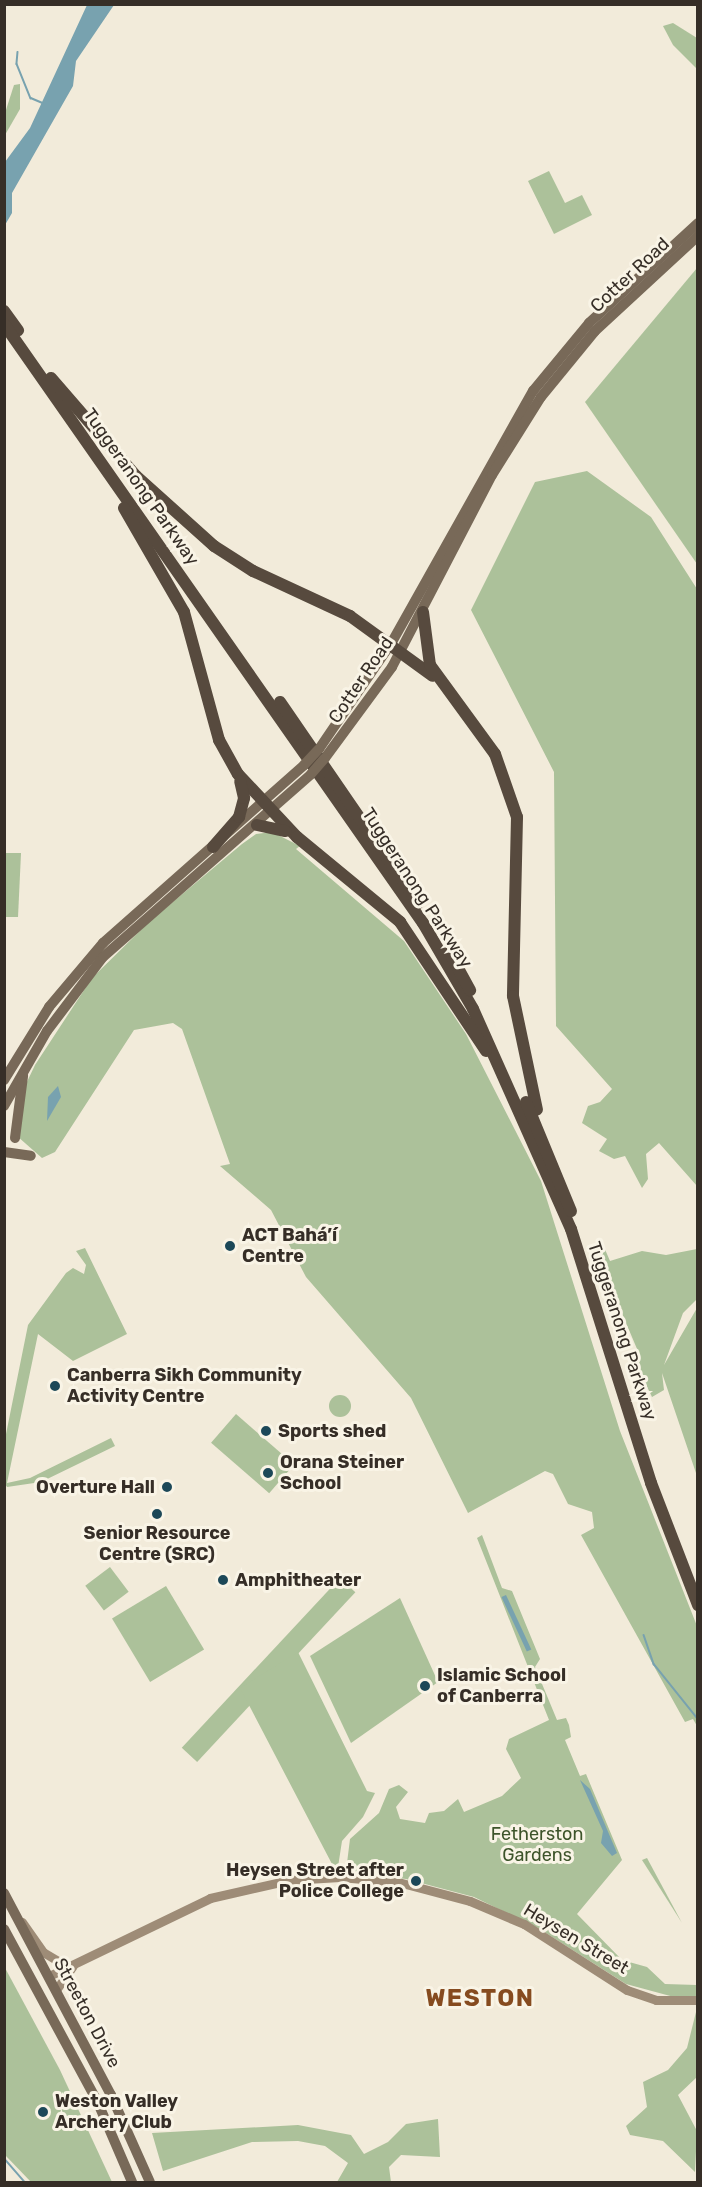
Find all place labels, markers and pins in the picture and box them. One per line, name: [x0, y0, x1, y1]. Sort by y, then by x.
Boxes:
place label: ACT Bahá’í Centre: [242, 1225, 338, 1268]
marker: ACT Bahá’í Centre: [223, 1239, 237, 1253]
place label: Canberra Sikh Community Activity Centre: [67, 1365, 302, 1408]
marker: Canberra Sikh Community Activity Centre: [48, 1379, 62, 1393]
place label: Sports shed: [278, 1420, 386, 1442]
marker: Sports shed: [259, 1424, 273, 1438]
place label: Orana Steiner School: [280, 1452, 404, 1494]
marker: Orana Steiner School: [261, 1466, 275, 1480]
place label: Overture Hall: [36, 1476, 155, 1498]
marker: Overture Hall: [160, 1480, 174, 1494]
marker: Senior Resource Centre (SRC): [150, 1507, 164, 1521]
place label: Senior Resource Centre (SRC): [83, 1523, 231, 1565]
place label: Amphitheater: [235, 1569, 361, 1591]
marker: Amphitheater: [216, 1573, 230, 1587]
place label: Islamic School of Canberra: [437, 1665, 566, 1708]
marker: Islamic School of Canberra: [418, 1679, 432, 1693]
place label: Heysen Street after Police College: [226, 1860, 404, 1902]
marker: Heysen Street after Police College: [409, 1874, 423, 1888]
place label: Weston Valley Archery Club: [55, 2091, 178, 2134]
marker: Weston Valley Archery Club: [36, 2105, 50, 2119]

